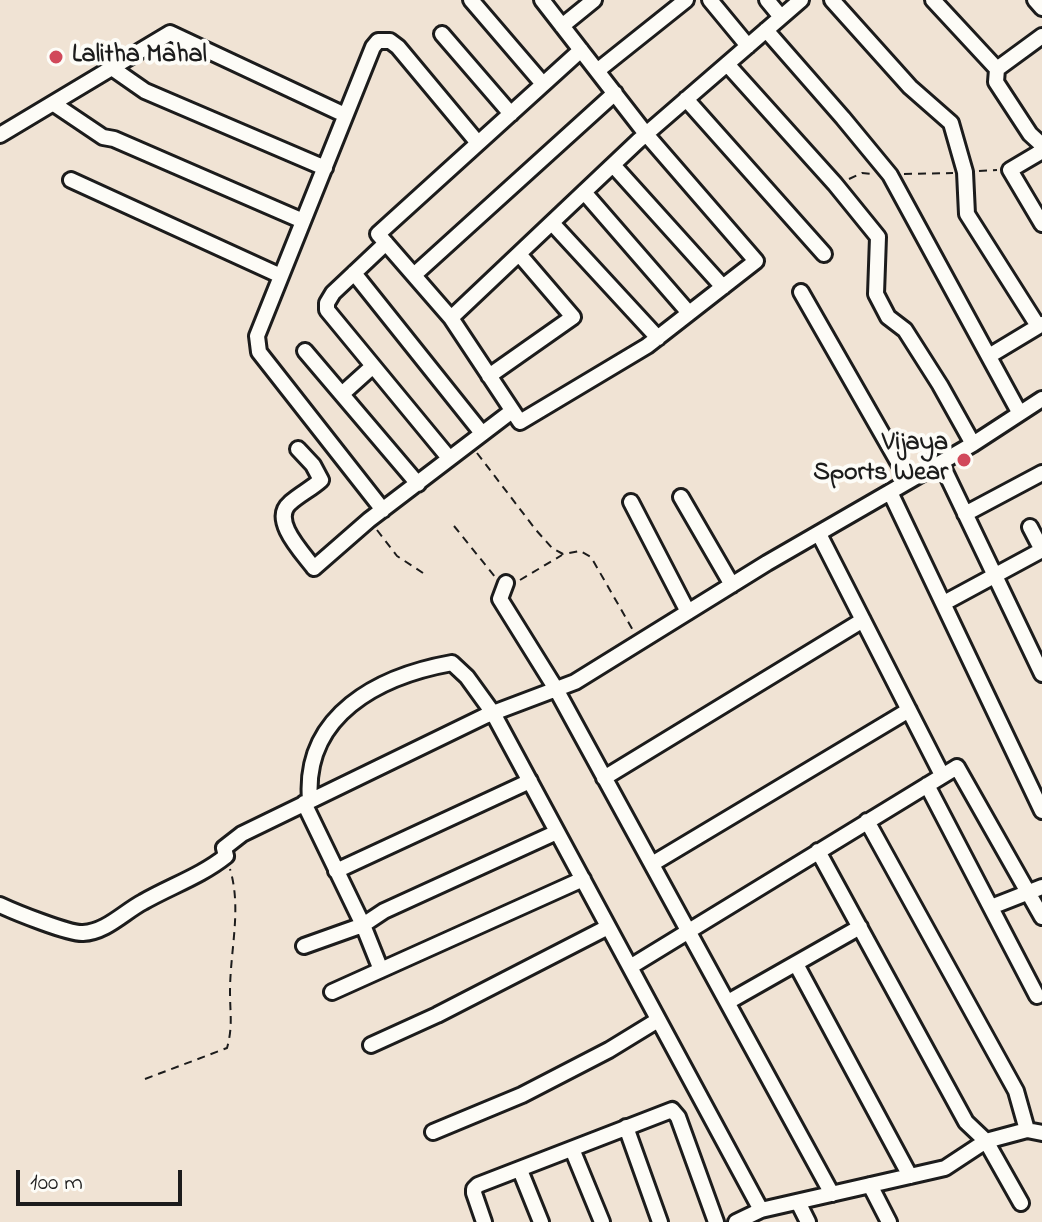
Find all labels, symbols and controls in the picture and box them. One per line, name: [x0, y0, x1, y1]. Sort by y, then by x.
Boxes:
place label: Lalitha Mahal: [72, 41, 207, 73]
marker: Lalitha Mahal: [47, 48, 65, 66]
place label: Vijaya Sports Wear: [813, 429, 948, 490]
marker: Vijaya Sports Wear: [955, 451, 973, 469]
scale bar: [20, 1154, 186, 1204]
text: 100 m: [30, 1166, 83, 1201]

